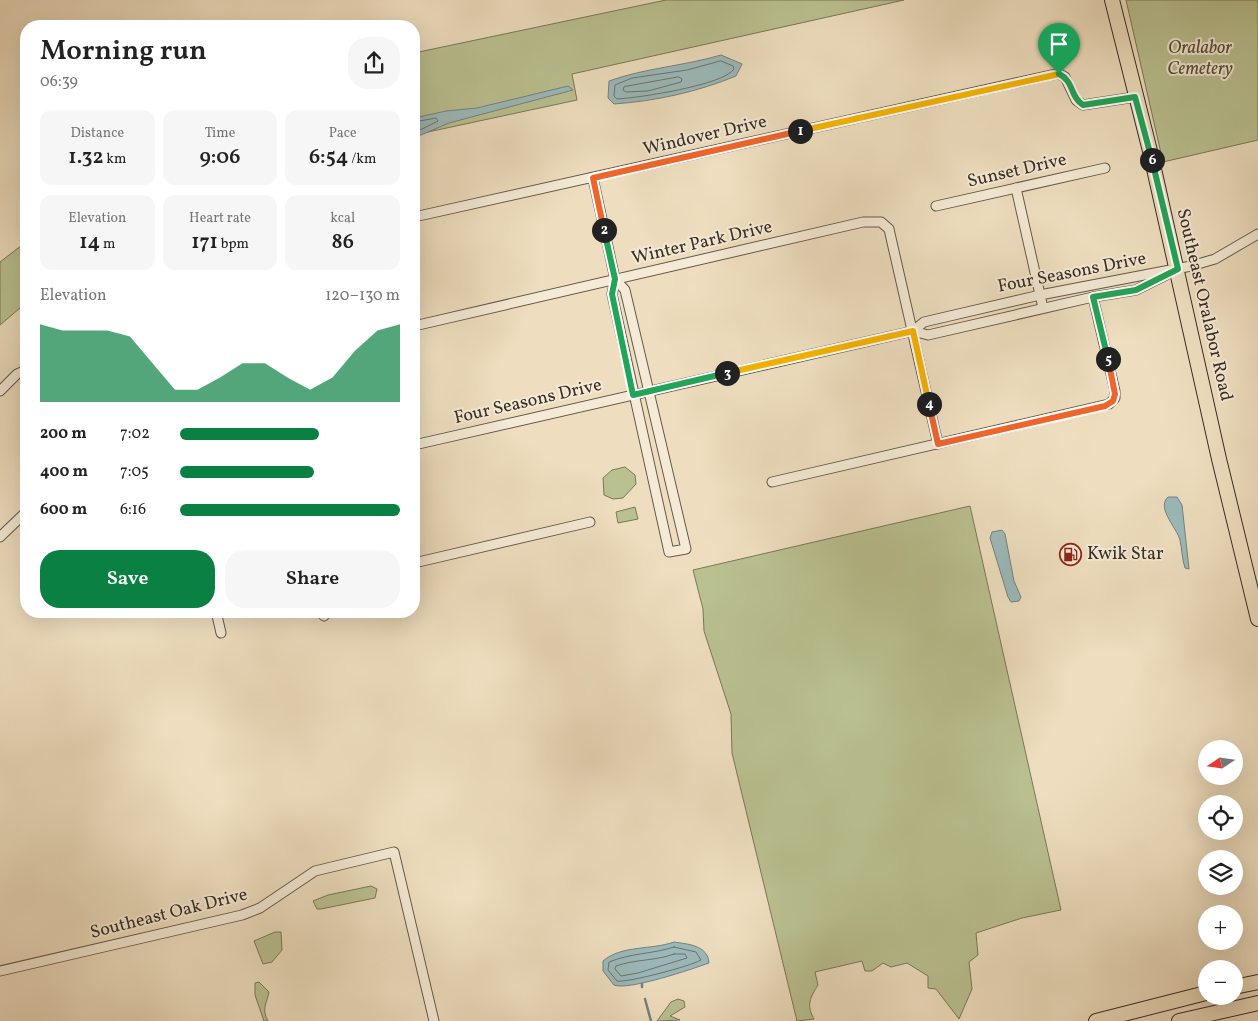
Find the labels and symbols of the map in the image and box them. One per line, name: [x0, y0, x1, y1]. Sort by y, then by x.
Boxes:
pin: [1038, 23, 1080, 74]
park label: Oralabor Cemetery: [1167, 36, 1233, 82]
street label: Windover Drive: [641, 110, 769, 162]
pin: 1: [788, 118, 812, 144]
street label: Sunset Drive: [965, 147, 1069, 195]
pin: 6: [1140, 148, 1164, 172]
street label: Southeast Oralabor Road: [1170, 206, 1238, 404]
street label: Winter Park Drive: [629, 215, 775, 271]
pin: 2: [592, 218, 616, 242]
street label: Four Seasons Drive: [996, 246, 1148, 300]
pin: 5: [1096, 346, 1120, 372]
pin: 3: [714, 360, 740, 386]
street label: Four Seasons Drive: [452, 373, 604, 431]
pin: 4: [916, 392, 942, 416]
fuel station icon: Kwik Star: [1059, 542, 1083, 566]
place label: Kwik Star: [1087, 542, 1164, 567]
north arrow: [1198, 740, 1242, 785]
street label: Southeast Oak Drive: [88, 882, 250, 946]

